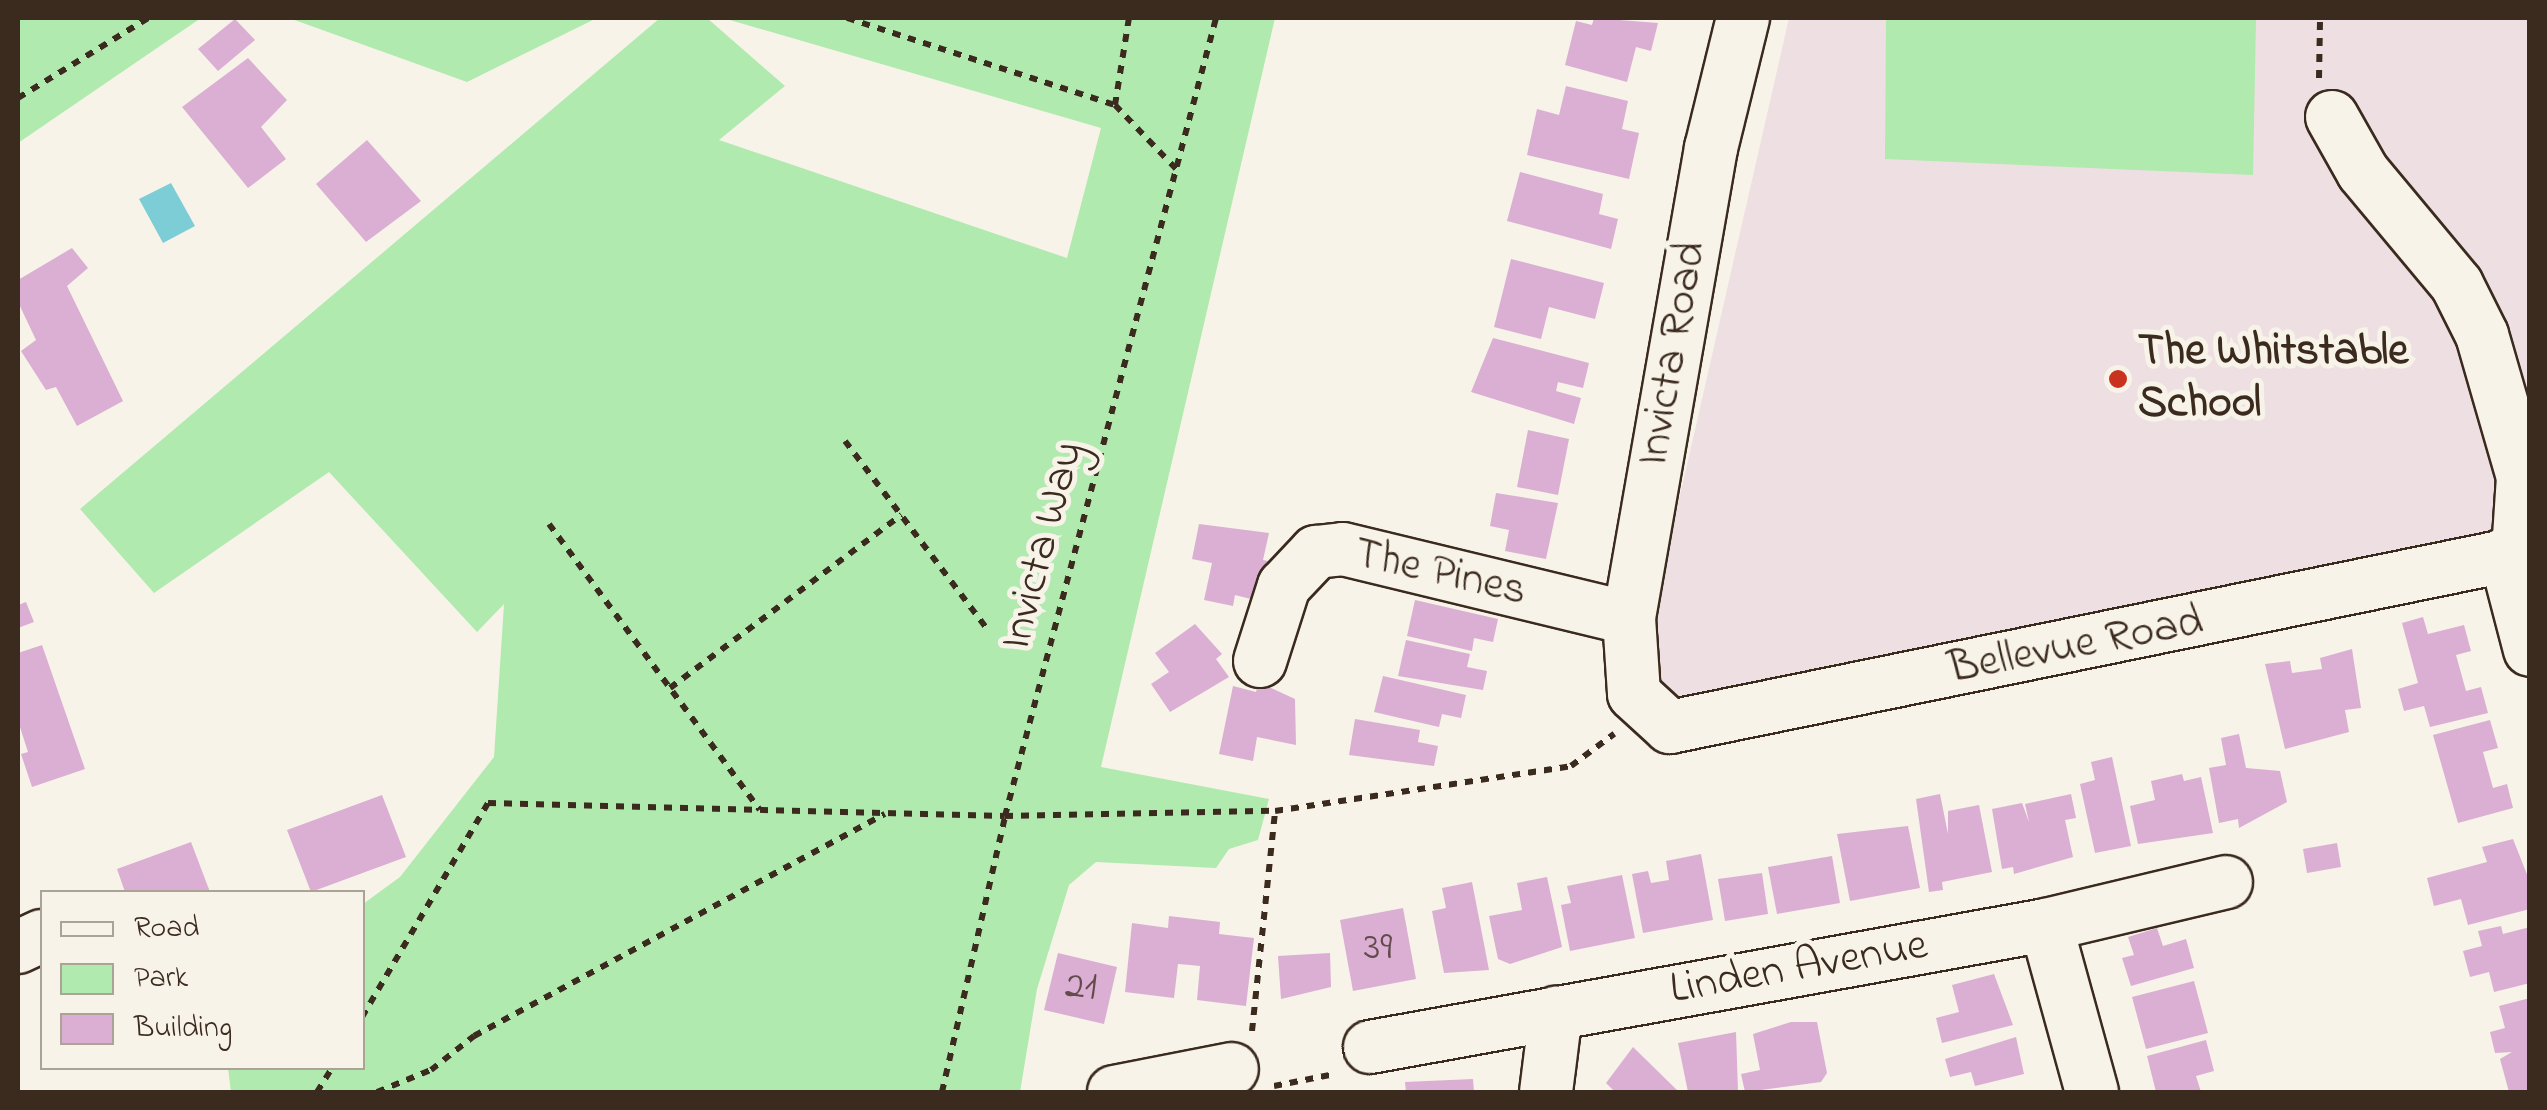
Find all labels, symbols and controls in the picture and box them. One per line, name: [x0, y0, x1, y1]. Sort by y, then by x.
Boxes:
street label: Invicta Road: [1628, 238, 1720, 470]
place label: The Whitstable School: [2138, 326, 2408, 432]
marker: The Whitstable School: [2107, 368, 2129, 390]
street label: Invicta Way: [990, 436, 1098, 656]
street label: The Pines: [1349, 528, 1531, 620]
street label: Bellevue Road: [1944, 596, 2208, 698]
legend: [40, 890, 365, 1070]
text: Road: [134, 907, 199, 951]
street label: Linden Avenue: [1666, 920, 1932, 1018]
house number: 39: [1364, 925, 1392, 973]
text: Park: [134, 957, 188, 1001]
house number: 21: [1065, 964, 1097, 1012]
text: Building: [134, 1007, 232, 1051]

